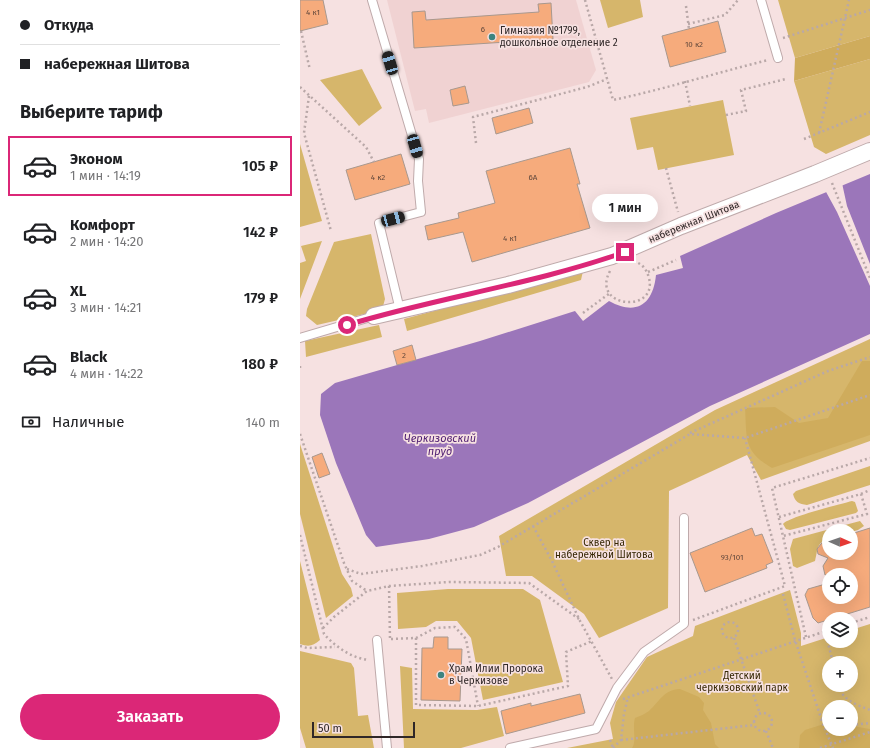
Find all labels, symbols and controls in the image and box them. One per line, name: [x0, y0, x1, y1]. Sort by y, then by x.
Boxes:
house number: 4 к1: [306, 8, 320, 17]
text: Откуда: [44, 16, 94, 34]
house number: 6: [481, 25, 485, 34]
place label: Гимназия №1799, дошкольное отделение 2: [500, 25, 618, 49]
marker: Гимназия №1799, дошкольное отделение 2: [487, 32, 497, 42]
house number: 10 к2: [685, 40, 703, 49]
car: [381, 50, 399, 76]
text: набережная Шитова: [44, 55, 190, 73]
text: Выберите тариф: [20, 101, 163, 123]
car: [406, 133, 424, 159]
icon: car: [22, 148, 58, 184]
text: Эконом: [70, 150, 123, 168]
text: 105 ₽: [242, 157, 278, 175]
text: 1 мин · 14:19: [70, 168, 141, 183]
house number: 4 к2: [371, 173, 385, 182]
house number: 6А: [529, 173, 538, 182]
callout: 1 мин: [592, 194, 658, 222]
street label: набережная Шитова: [647, 198, 741, 246]
text: 1 мин: [608, 200, 642, 215]
car: [380, 210, 406, 228]
icon: car: [22, 214, 58, 250]
text: Комфорт: [70, 216, 135, 234]
text: 142 ₽: [243, 223, 278, 241]
text: 2 мин · 14:20: [70, 234, 143, 249]
house number: 4 к1: [503, 234, 517, 243]
route end: [616, 243, 634, 261]
icon: car: [22, 280, 58, 316]
text: XL: [70, 282, 86, 300]
text: 179 ₽: [244, 289, 278, 307]
text: 3 мин · 14:21: [70, 300, 142, 315]
route start: [338, 316, 356, 334]
icon: car: [22, 346, 58, 382]
text: Black: [70, 348, 107, 366]
house number: 2: [402, 351, 406, 360]
text: 180 ₽: [241, 355, 278, 373]
text: 4 мин · 14:22: [70, 366, 143, 381]
icon: cash: [20, 411, 42, 433]
text: Наличные: [52, 413, 124, 431]
text: 140 m: [246, 415, 280, 430]
water label: Черкизовский пруд: [404, 432, 476, 458]
north arrow: [822, 524, 858, 560]
map controls: [822, 524, 858, 736]
park label: Сквер на набережной Шитова: [555, 537, 653, 561]
house number: 93/101: [721, 553, 743, 562]
button: locate: [822, 568, 858, 604]
button: layers: [822, 612, 858, 648]
button: +: [822, 656, 858, 692]
place label: Храм Илии Пророка в Черкизове: [449, 663, 543, 687]
marker: Храм Илии Пророка в Черкизове: [436, 670, 446, 680]
park label: Детский черкизовский парк: [696, 670, 789, 694]
button: Заказать: [20, 694, 280, 740]
button: −: [822, 700, 858, 736]
scale bar: [312, 720, 415, 739]
text: 50 m: [318, 722, 342, 735]

